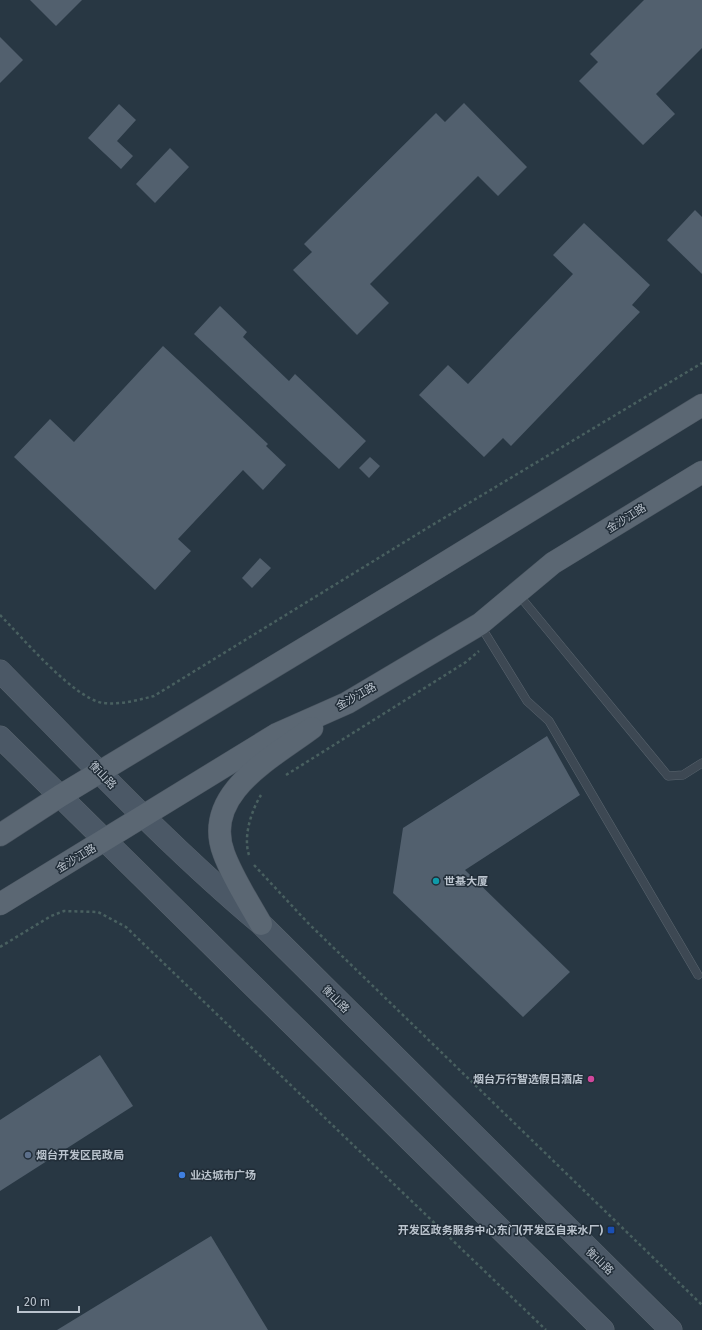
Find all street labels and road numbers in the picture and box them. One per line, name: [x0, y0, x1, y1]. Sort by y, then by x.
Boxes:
street label: 金沙江路: [604, 501, 648, 536]
street label: 金沙江路: [334, 680, 379, 713]
street label: 衡山路: [87, 759, 119, 792]
street label: 金沙江路: [54, 842, 98, 875]
street label: 衡山路: [319, 983, 352, 1016]
street label: 衡山路: [583, 1245, 616, 1277]

